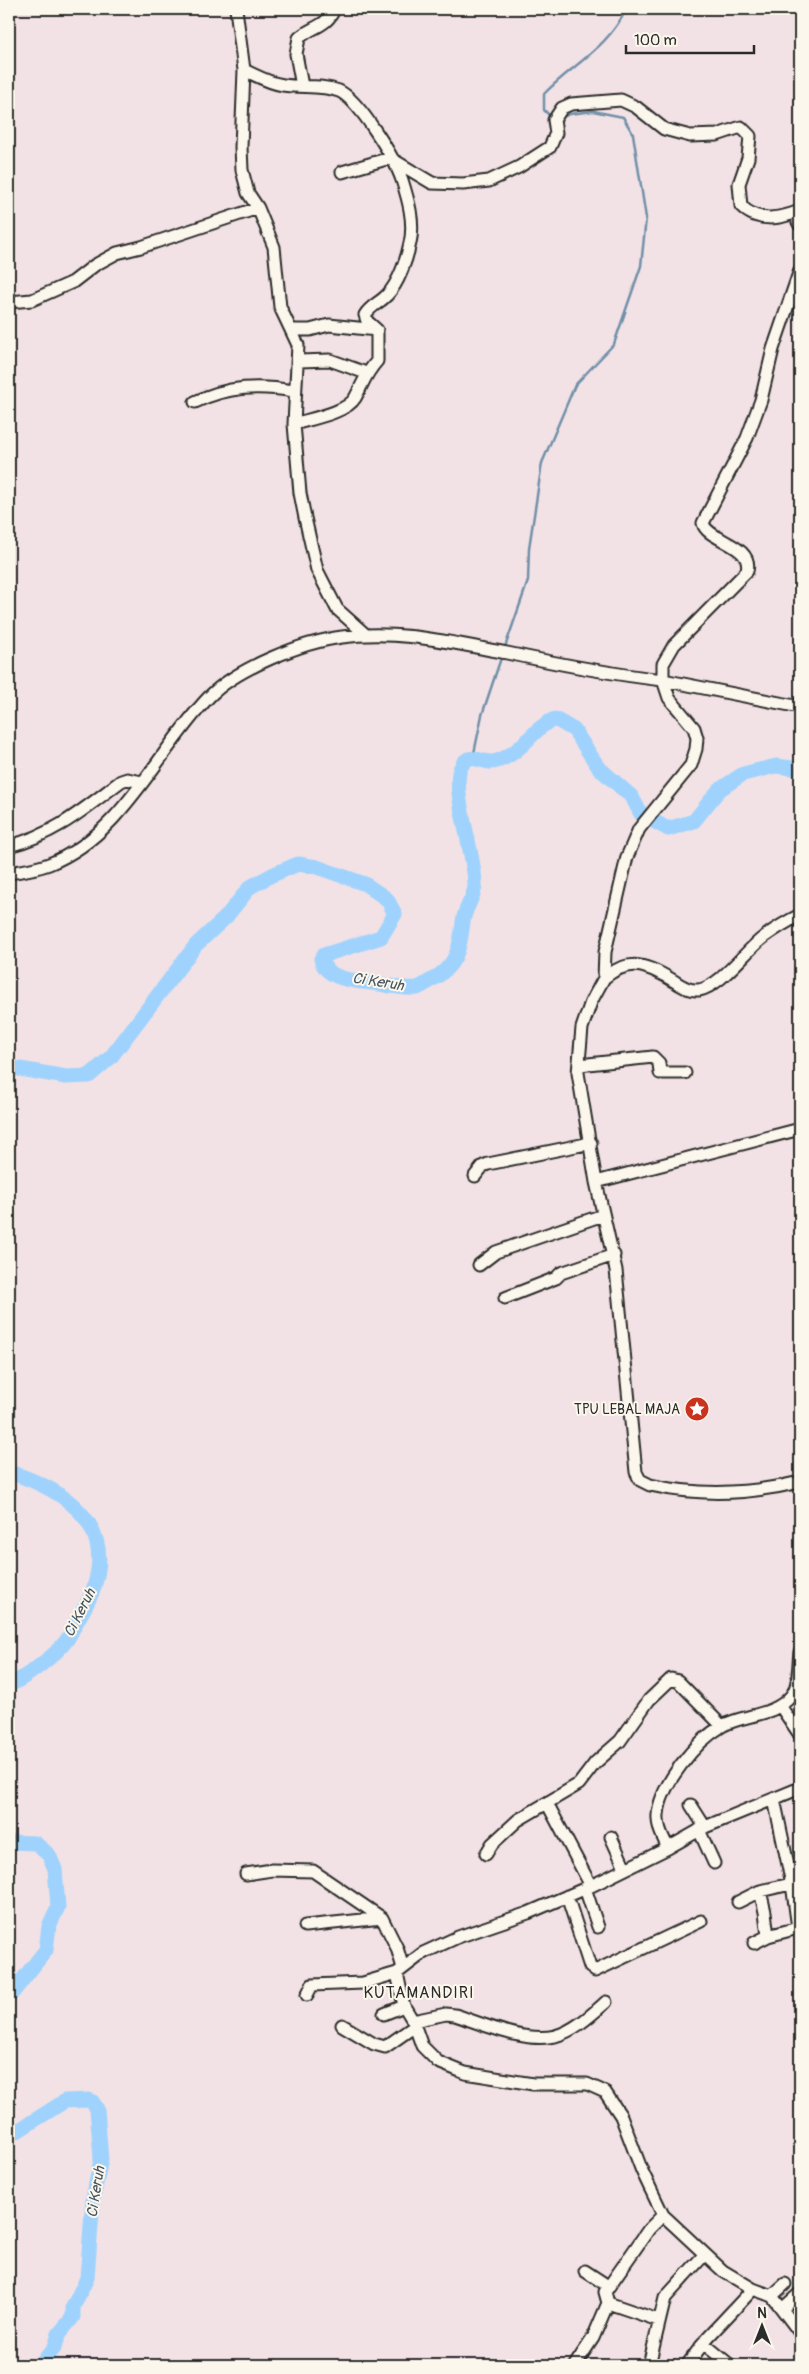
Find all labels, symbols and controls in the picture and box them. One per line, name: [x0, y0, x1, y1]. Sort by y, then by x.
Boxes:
scale bar: [626, 22, 754, 54]
text: 100 m: [634, 31, 677, 50]
water label: Ci Keruh: [351, 969, 406, 996]
place icon: TPU LEBAL MAJA: [684, 1396, 710, 1422]
place label: TPU LEBAL MAJA: [574, 1401, 680, 1418]
water label: Ci Keruh: [60, 1585, 101, 1640]
district label: KUTAMANDIRI: [363, 1983, 475, 2003]
water label: Ci Keruh: [83, 2164, 110, 2219]
north arrow: [736, 2302, 786, 2352]
text: N: [757, 2305, 767, 2322]

